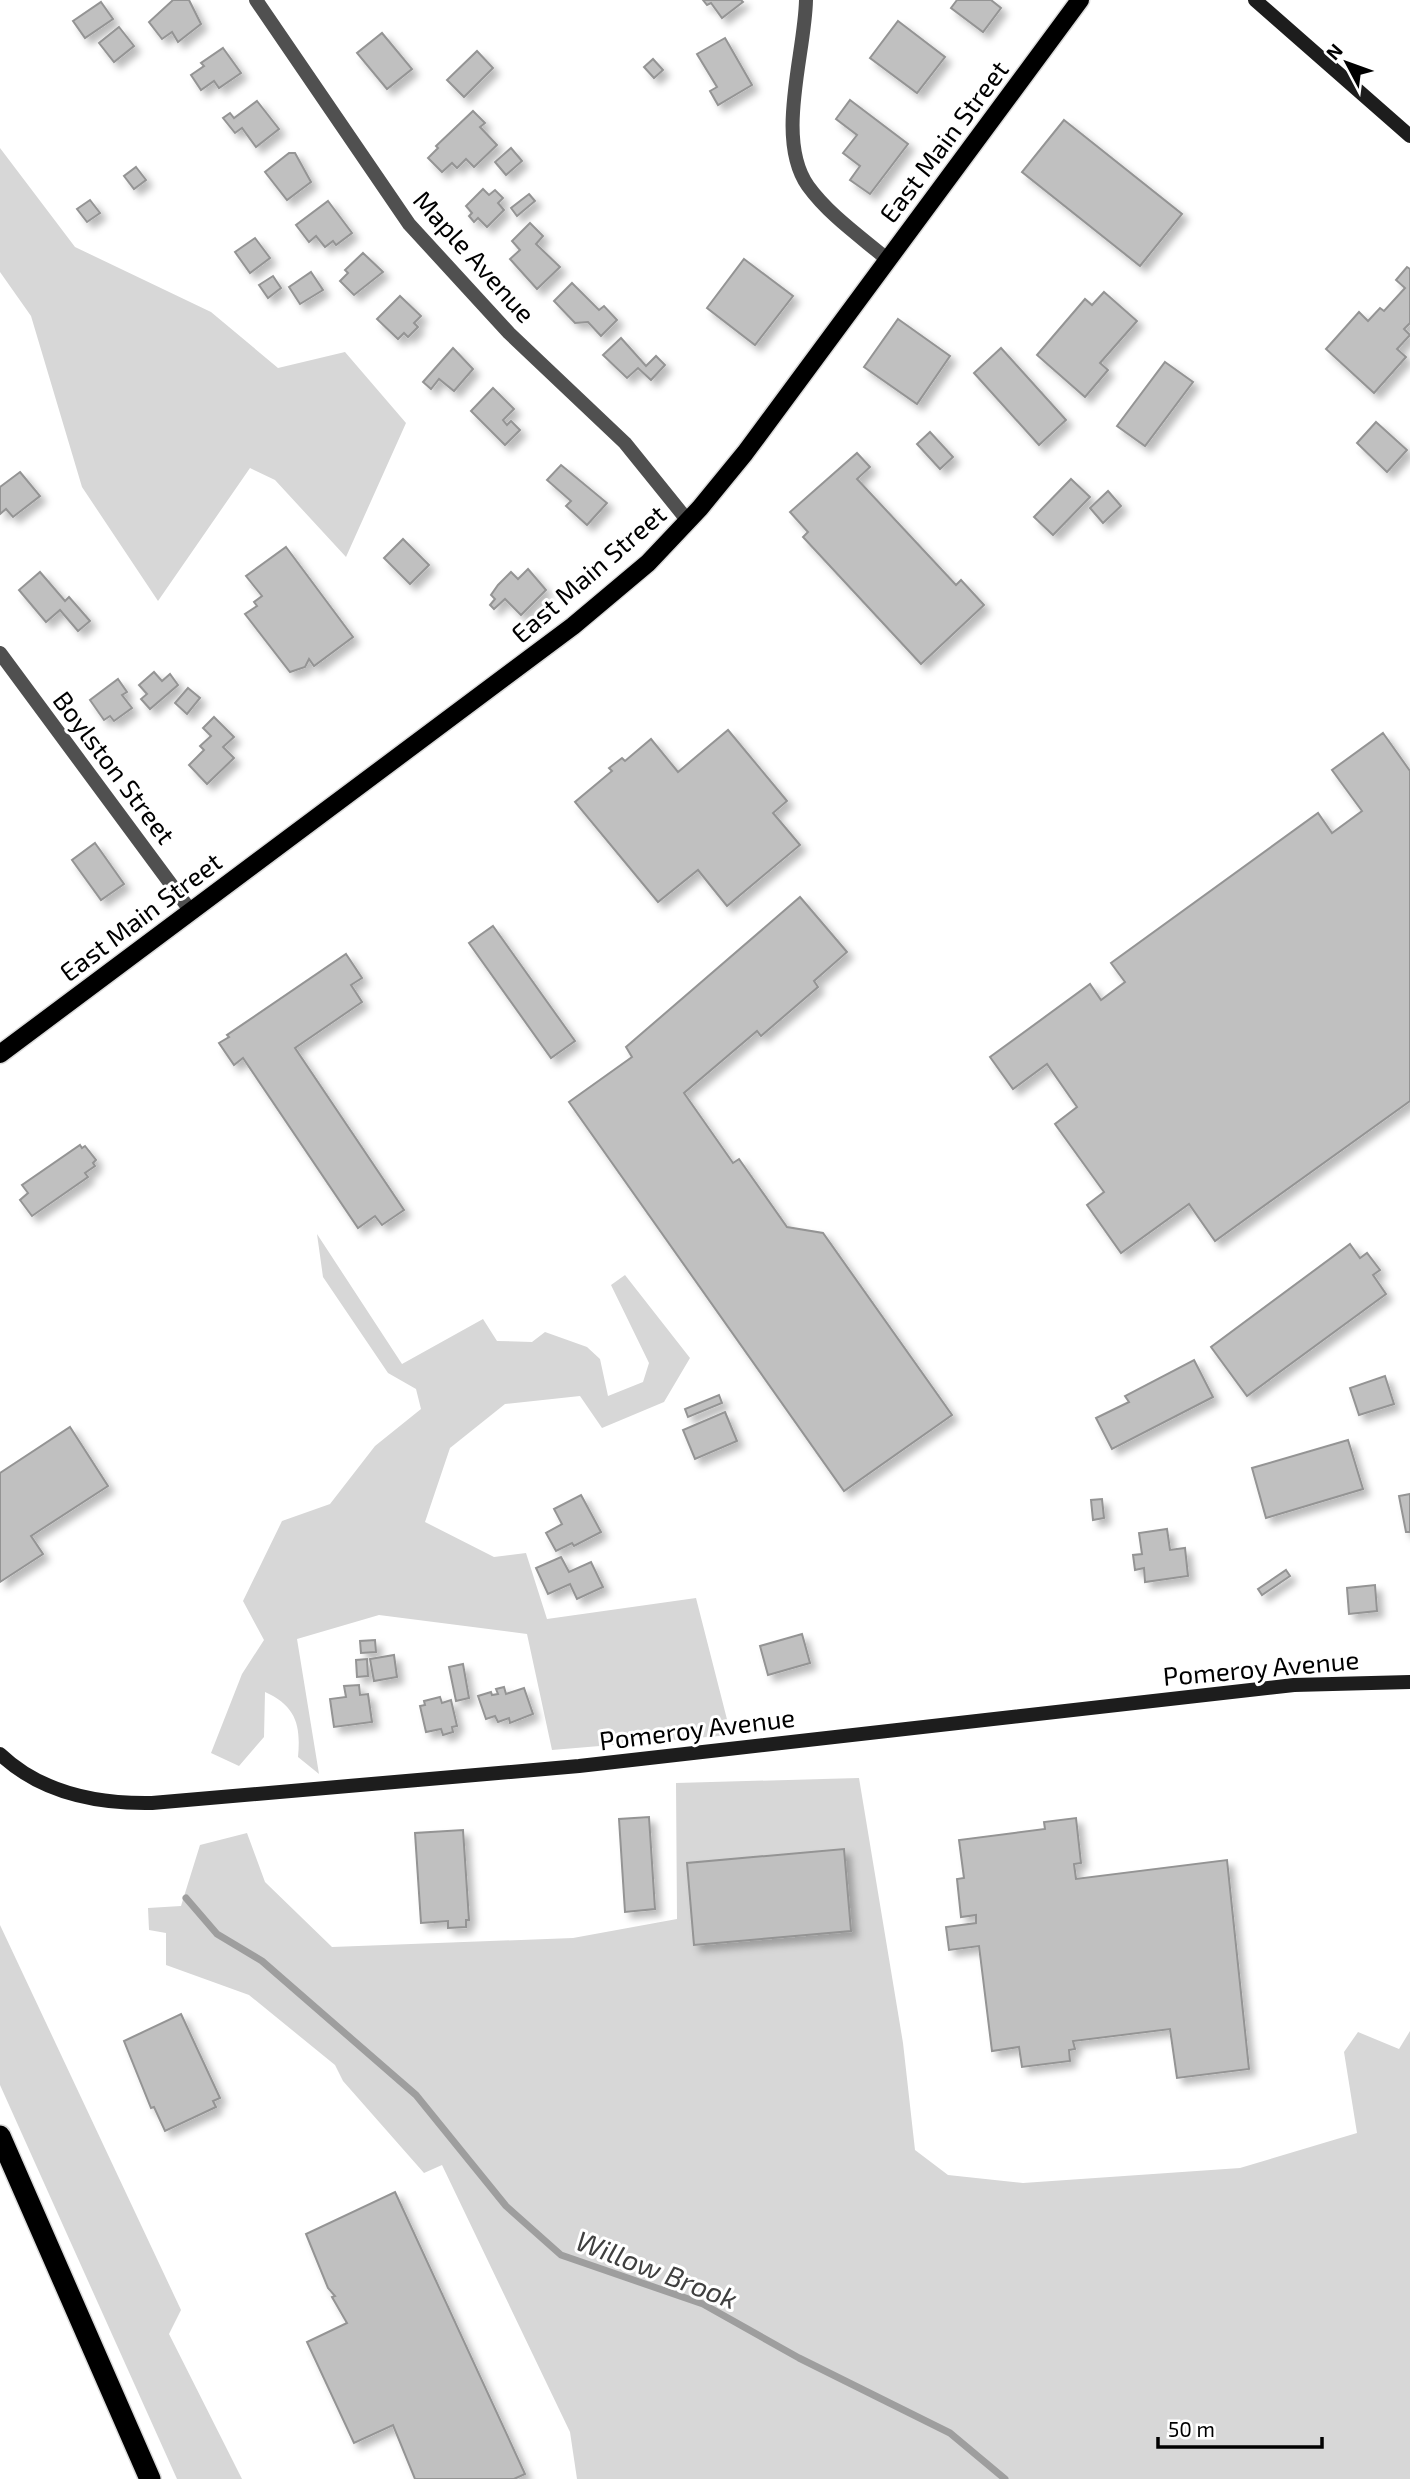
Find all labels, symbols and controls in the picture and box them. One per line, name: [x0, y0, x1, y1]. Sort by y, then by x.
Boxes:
north arrow: [1312, 28, 1382, 98]
text: N: [1321, 39, 1347, 64]
street label: East Main Street: [872, 54, 1014, 228]
street label: Maple Avenue: [408, 184, 542, 328]
street label: East Main Street: [504, 497, 672, 648]
street label: Boylston Street: [47, 684, 183, 850]
street label: East Main Street: [53, 845, 227, 987]
street label: Pomeroy Avenue: [1162, 1643, 1360, 1691]
street label: Pomeroy Avenue: [597, 1701, 797, 1755]
water label: Willow Brook: [572, 2223, 742, 2315]
scale bar: [1158, 2406, 1322, 2450]
text: 50 m: [1168, 2416, 1215, 2441]

